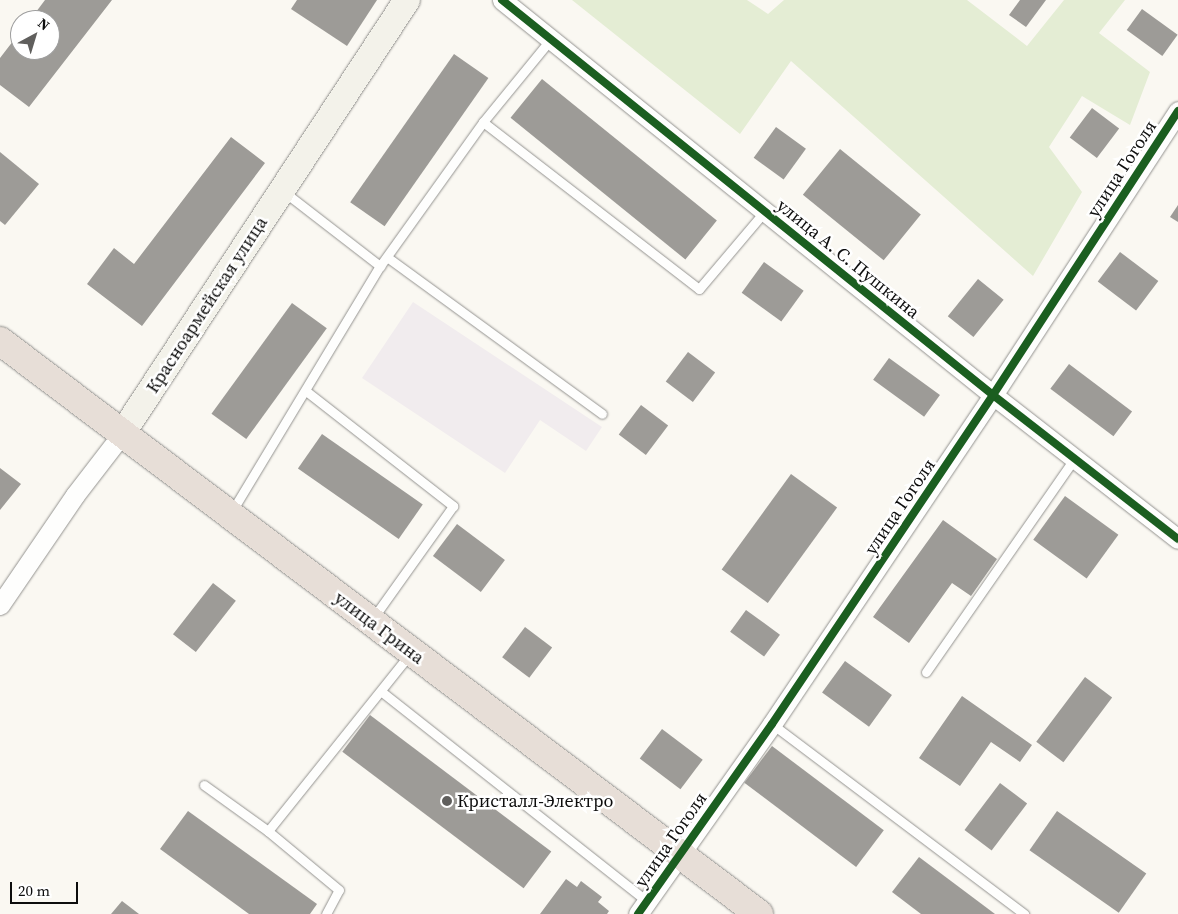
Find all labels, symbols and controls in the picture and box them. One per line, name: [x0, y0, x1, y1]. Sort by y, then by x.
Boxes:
north arrow: [10, 10, 60, 60]
text: N: [34, 13, 54, 35]
street label: улица Гоголя: [1083, 117, 1161, 221]
street label: улица А. С. Пушкина: [772, 195, 924, 323]
street label: Красноармейская улица: [142, 213, 272, 397]
street label: улица Гоголя: [860, 455, 940, 559]
street label: улица Грина: [330, 587, 428, 669]
street label: улица Гоголя: [630, 788, 712, 892]
place label: Кристалл-Электро: [457, 790, 613, 812]
marker: Кристалл-Электро: [441, 795, 453, 807]
scale bar: [12, 872, 80, 904]
text: 20 m: [18, 880, 50, 901]

